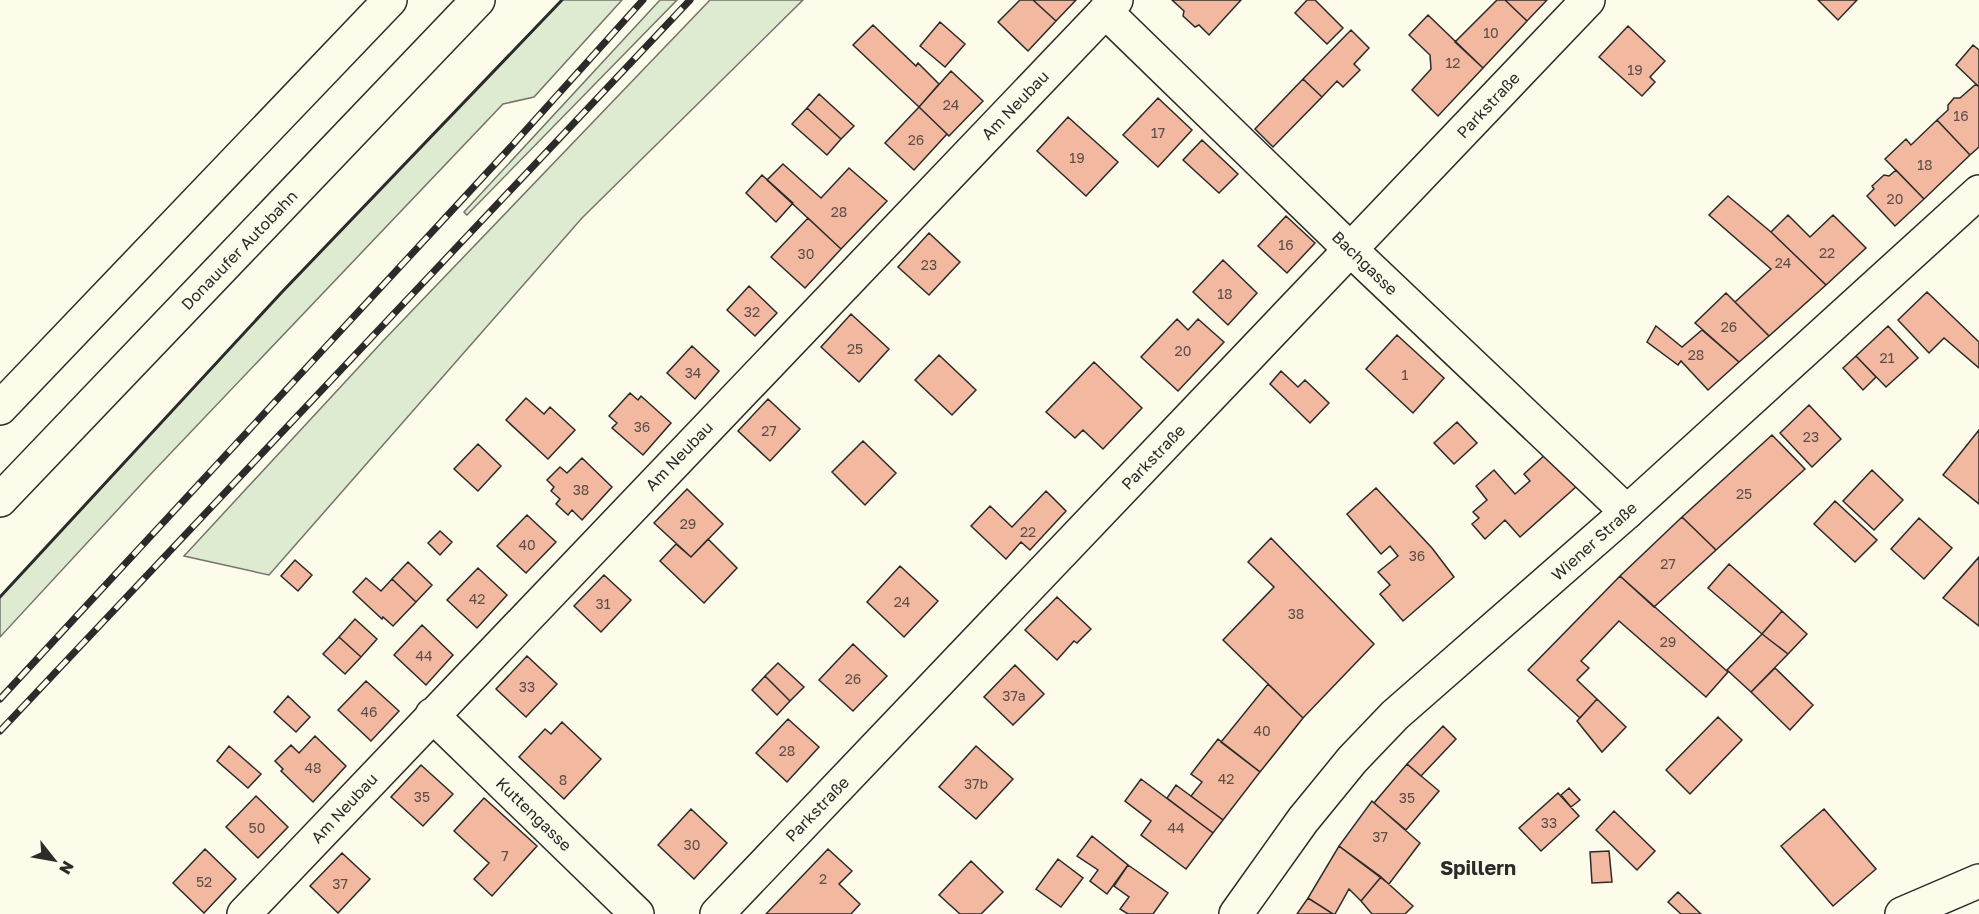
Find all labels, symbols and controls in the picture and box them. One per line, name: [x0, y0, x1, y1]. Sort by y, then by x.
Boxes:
house number: 10: [1483, 24, 1499, 41]
house number: 12: [1446, 54, 1460, 71]
house number: 19: [1627, 61, 1643, 78]
street label: Am Neubau: [977, 66, 1053, 144]
street label: Parkstraße: [1452, 68, 1524, 142]
house number: 24: [943, 96, 959, 113]
house number: 16: [1953, 107, 1969, 124]
house number: 17: [1151, 124, 1165, 141]
house number: 26: [908, 131, 924, 148]
house number: 19: [1069, 149, 1085, 166]
house number: 18: [1917, 156, 1933, 173]
street label: Donauufer Autobahn: [177, 186, 301, 314]
house number: 20: [1887, 190, 1903, 207]
house number: 28: [831, 203, 847, 220]
street label: Bachgasse: [1328, 227, 1402, 299]
house number: 16: [1278, 236, 1294, 253]
house number: 22: [1819, 244, 1835, 261]
house number: 30: [798, 245, 814, 262]
house number: 24: [1775, 254, 1791, 271]
house number: 23: [921, 256, 937, 273]
house number: 18: [1217, 285, 1233, 302]
house number: 32: [744, 303, 760, 320]
house number: 26: [1721, 318, 1737, 335]
house number: 25: [847, 340, 863, 357]
house number: 20: [1175, 342, 1191, 359]
house number: 28: [1688, 346, 1704, 363]
house number: 21: [1880, 349, 1895, 366]
house number: 34: [685, 364, 701, 381]
house number: 1: [1402, 366, 1409, 383]
street label: Am Neubau: [641, 417, 717, 495]
house number: 36: [634, 418, 650, 435]
street label: Parkstraße: [1117, 420, 1189, 494]
house number: 27: [761, 422, 777, 439]
house number: 23: [1803, 428, 1819, 445]
house number: 38: [573, 481, 589, 498]
house number: 25: [1736, 485, 1752, 502]
street label: Wiener Straße: [1547, 497, 1641, 585]
house number: 29: [680, 515, 696, 532]
house number: 22: [1020, 523, 1036, 540]
house number: 40: [518, 536, 536, 553]
house number: 36: [1409, 547, 1425, 564]
house number: 27: [1660, 555, 1676, 572]
house number: 42: [469, 590, 485, 607]
house number: 24: [894, 593, 910, 610]
house number: 31: [596, 595, 611, 612]
house number: 38: [1288, 605, 1304, 622]
house number: 29: [1660, 633, 1676, 650]
house number: 44: [415, 647, 433, 664]
house number: 26: [845, 670, 861, 687]
house number: 33: [519, 678, 535, 695]
house number: 37a: [1002, 687, 1026, 704]
house number: 46: [360, 703, 378, 720]
house number: 40: [1253, 722, 1271, 739]
house number: 28: [779, 742, 795, 759]
house number: 48: [304, 759, 322, 776]
street label: Am Neubau: [306, 769, 382, 847]
house number: 42: [1218, 770, 1234, 787]
house number: 8: [559, 771, 567, 788]
street label: Parkstraße: [781, 772, 853, 846]
street label: Kuttengasse: [492, 773, 576, 855]
house number: 37b: [964, 775, 988, 792]
house number: 35: [414, 788, 430, 805]
house number: 35: [1399, 789, 1415, 806]
house number: 33: [1541, 814, 1557, 831]
house number: 50: [249, 819, 265, 836]
house number: 44: [1167, 819, 1185, 836]
house number: 37: [1372, 828, 1388, 845]
north arrow: [24, 830, 84, 890]
house number: 30: [684, 836, 700, 853]
house number: 7: [501, 847, 509, 864]
district label: Spillern: [1440, 855, 1516, 879]
text: N: [55, 857, 79, 878]
house number: 2: [819, 870, 827, 887]
house number: 52: [196, 873, 212, 890]
house number: 37: [332, 875, 348, 892]

